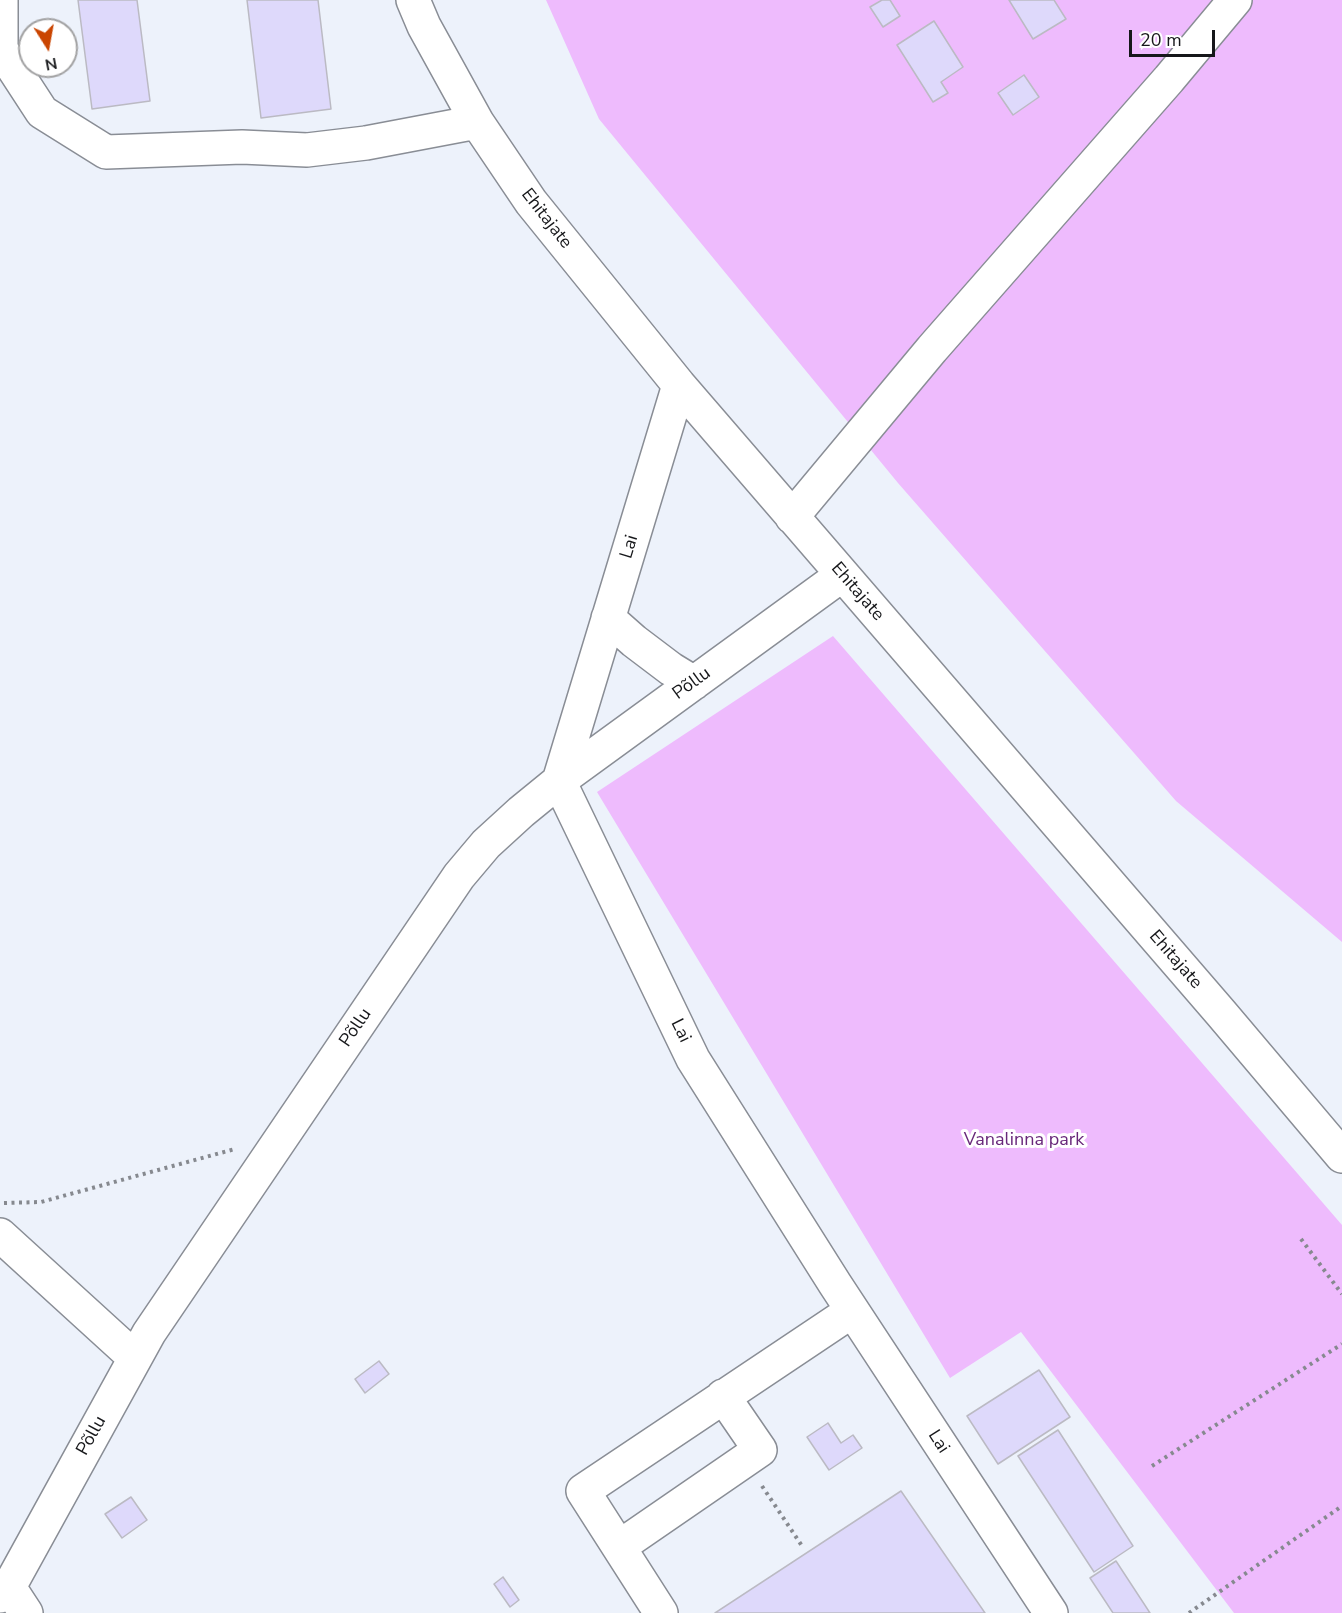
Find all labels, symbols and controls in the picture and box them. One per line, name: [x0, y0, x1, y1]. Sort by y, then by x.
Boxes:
north arrow: [18, 18, 78, 78]
scale bar: [1132, 18, 1218, 56]
text: 20 m: [1140, 28, 1182, 52]
text: N: [43, 52, 59, 76]
street label: Ehitajate: [516, 185, 576, 253]
street label: Lai: [616, 533, 644, 561]
street label: Ehitajate: [826, 558, 888, 626]
street label: Põllu: [669, 663, 715, 705]
street label: Ehitajate: [1144, 926, 1206, 994]
street label: Põllu: [335, 1005, 377, 1051]
street label: Lai: [665, 1016, 695, 1046]
park label: Vanalinna park: [964, 1130, 1084, 1152]
street label: Põllu: [72, 1413, 112, 1459]
street label: Lai: [923, 1426, 953, 1458]

